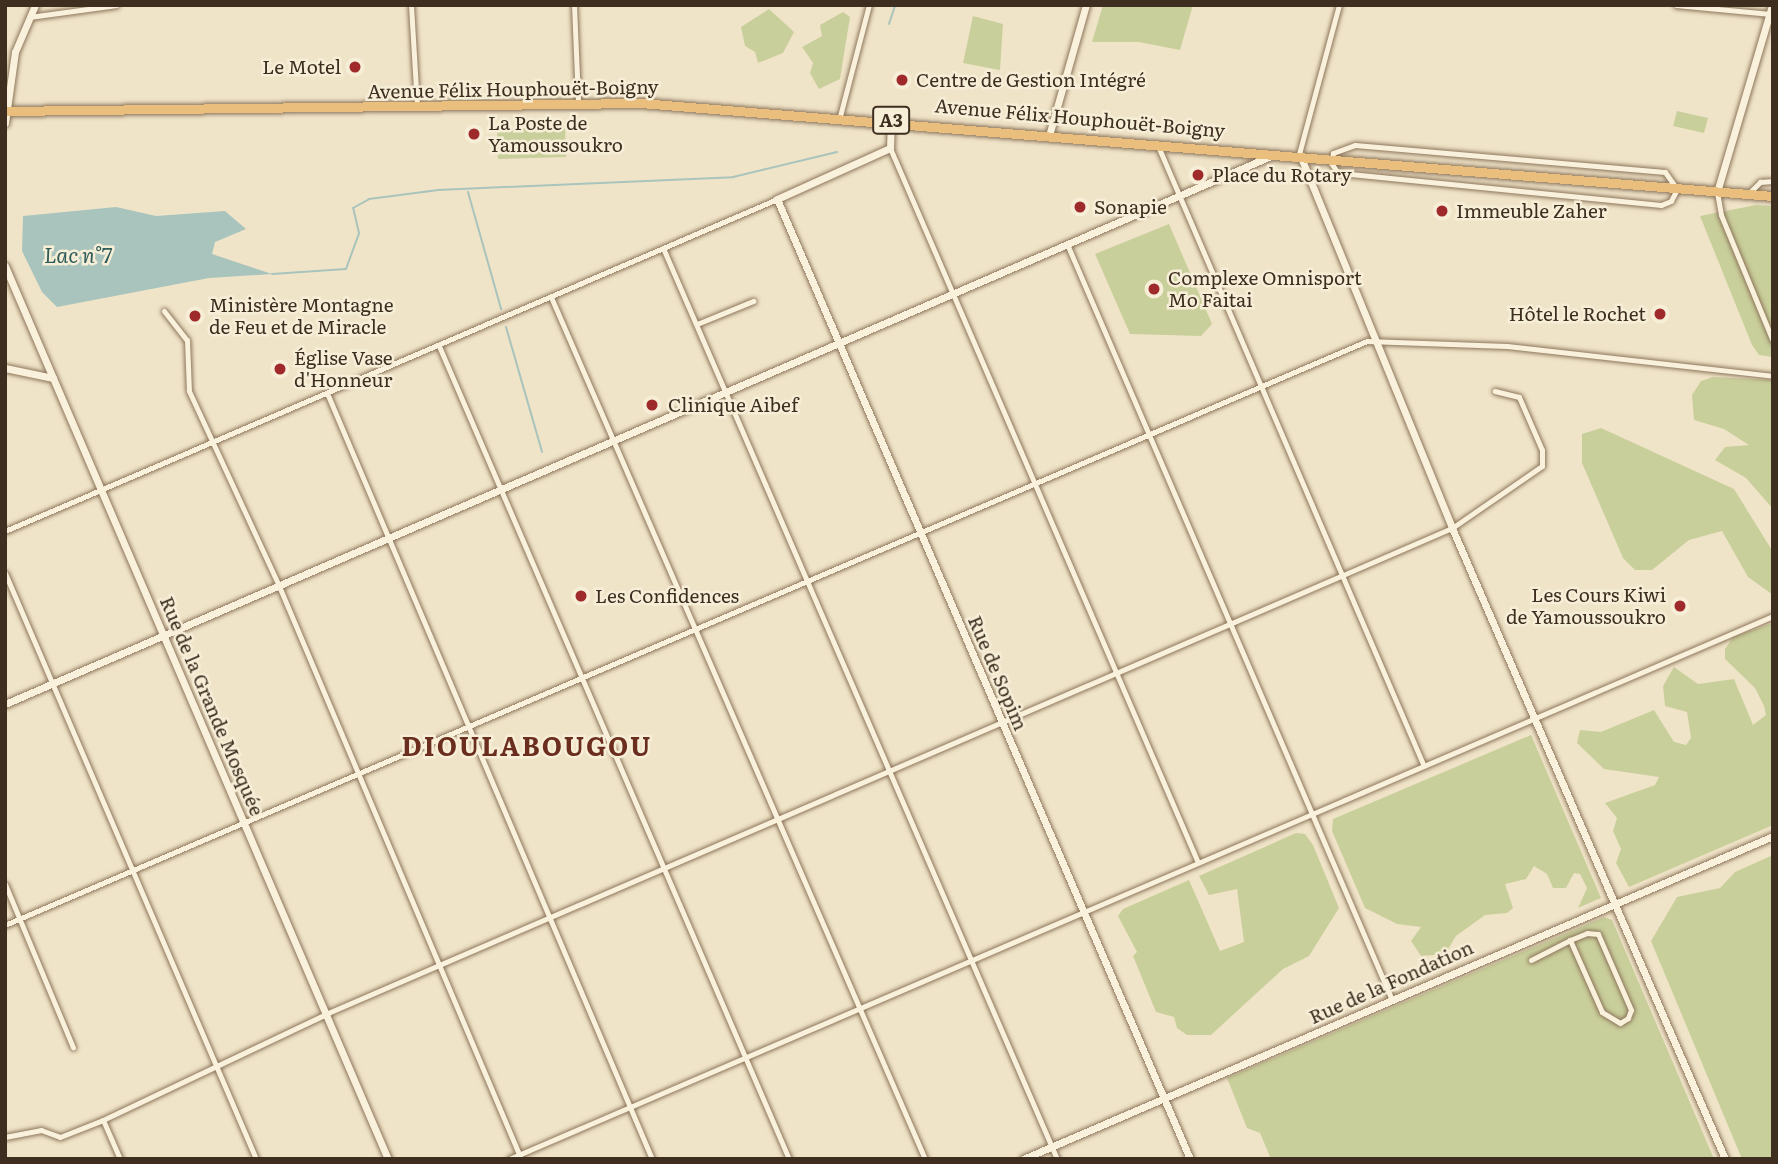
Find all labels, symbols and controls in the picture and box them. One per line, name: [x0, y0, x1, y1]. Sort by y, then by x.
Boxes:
place label: Le Motel: [262, 56, 341, 78]
marker: Le Motel: [347, 59, 363, 75]
place label: Centre de Gestion Intégré: [916, 69, 1146, 91]
marker: Centre de Gestion Intégré: [894, 72, 910, 88]
street label: Avenue Félix Houphouët-Boigny: [367, 75, 659, 103]
street label: Avenue Félix Houphouët-Boigny: [934, 94, 1226, 142]
road number: A3: [872, 106, 910, 134]
place label: La Poste de Yamoussoukro: [488, 112, 623, 156]
marker: La Poste de Yamoussoukro: [466, 126, 482, 142]
place label: Place du Rotary: [1212, 164, 1352, 186]
marker: Place du Rotary: [1190, 167, 1206, 183]
place label: Sonapie: [1094, 196, 1167, 218]
marker: Sonapie: [1072, 199, 1088, 215]
place label: Immeuble Zaher: [1456, 200, 1607, 222]
marker: Immeuble Zaher: [1434, 203, 1450, 219]
water label: Lac n°7: [44, 241, 112, 267]
place label: Complexe Omnisport Mo Faitai: [1168, 267, 1362, 311]
marker: Complexe Omnisport Mo Faitai: [1146, 281, 1162, 297]
place label: Ministère Montagne de Feu et de Miracle: [209, 294, 393, 338]
place label: Hôtel le Rochet: [1509, 303, 1646, 325]
marker: Hôtel le Rochet: [1652, 306, 1668, 322]
marker: Ministère Montagne de Feu et de Miracle: [187, 308, 203, 324]
place label: Église Vase d'Honneur: [294, 347, 393, 391]
marker: Église Vase d'Honneur: [272, 361, 288, 377]
place label: Clinique Aibef: [668, 394, 798, 416]
marker: Clinique Aibef: [642, 395, 662, 415]
place label: Les Cours Kiwi de Yamoussoukro: [1506, 584, 1666, 628]
place label: Les Confidences: [595, 585, 739, 607]
marker: Les Confidences: [573, 588, 589, 604]
street label: Rue de la Grande Mosquée: [155, 593, 269, 819]
marker: Les Cours Kiwi de Yamoussoukro: [1672, 598, 1688, 614]
street label: Rue de Sopim: [964, 612, 1032, 734]
district label: DIOULABOUGOU: [403, 729, 651, 761]
street label: Rue de la Fondation: [1305, 936, 1477, 1028]

